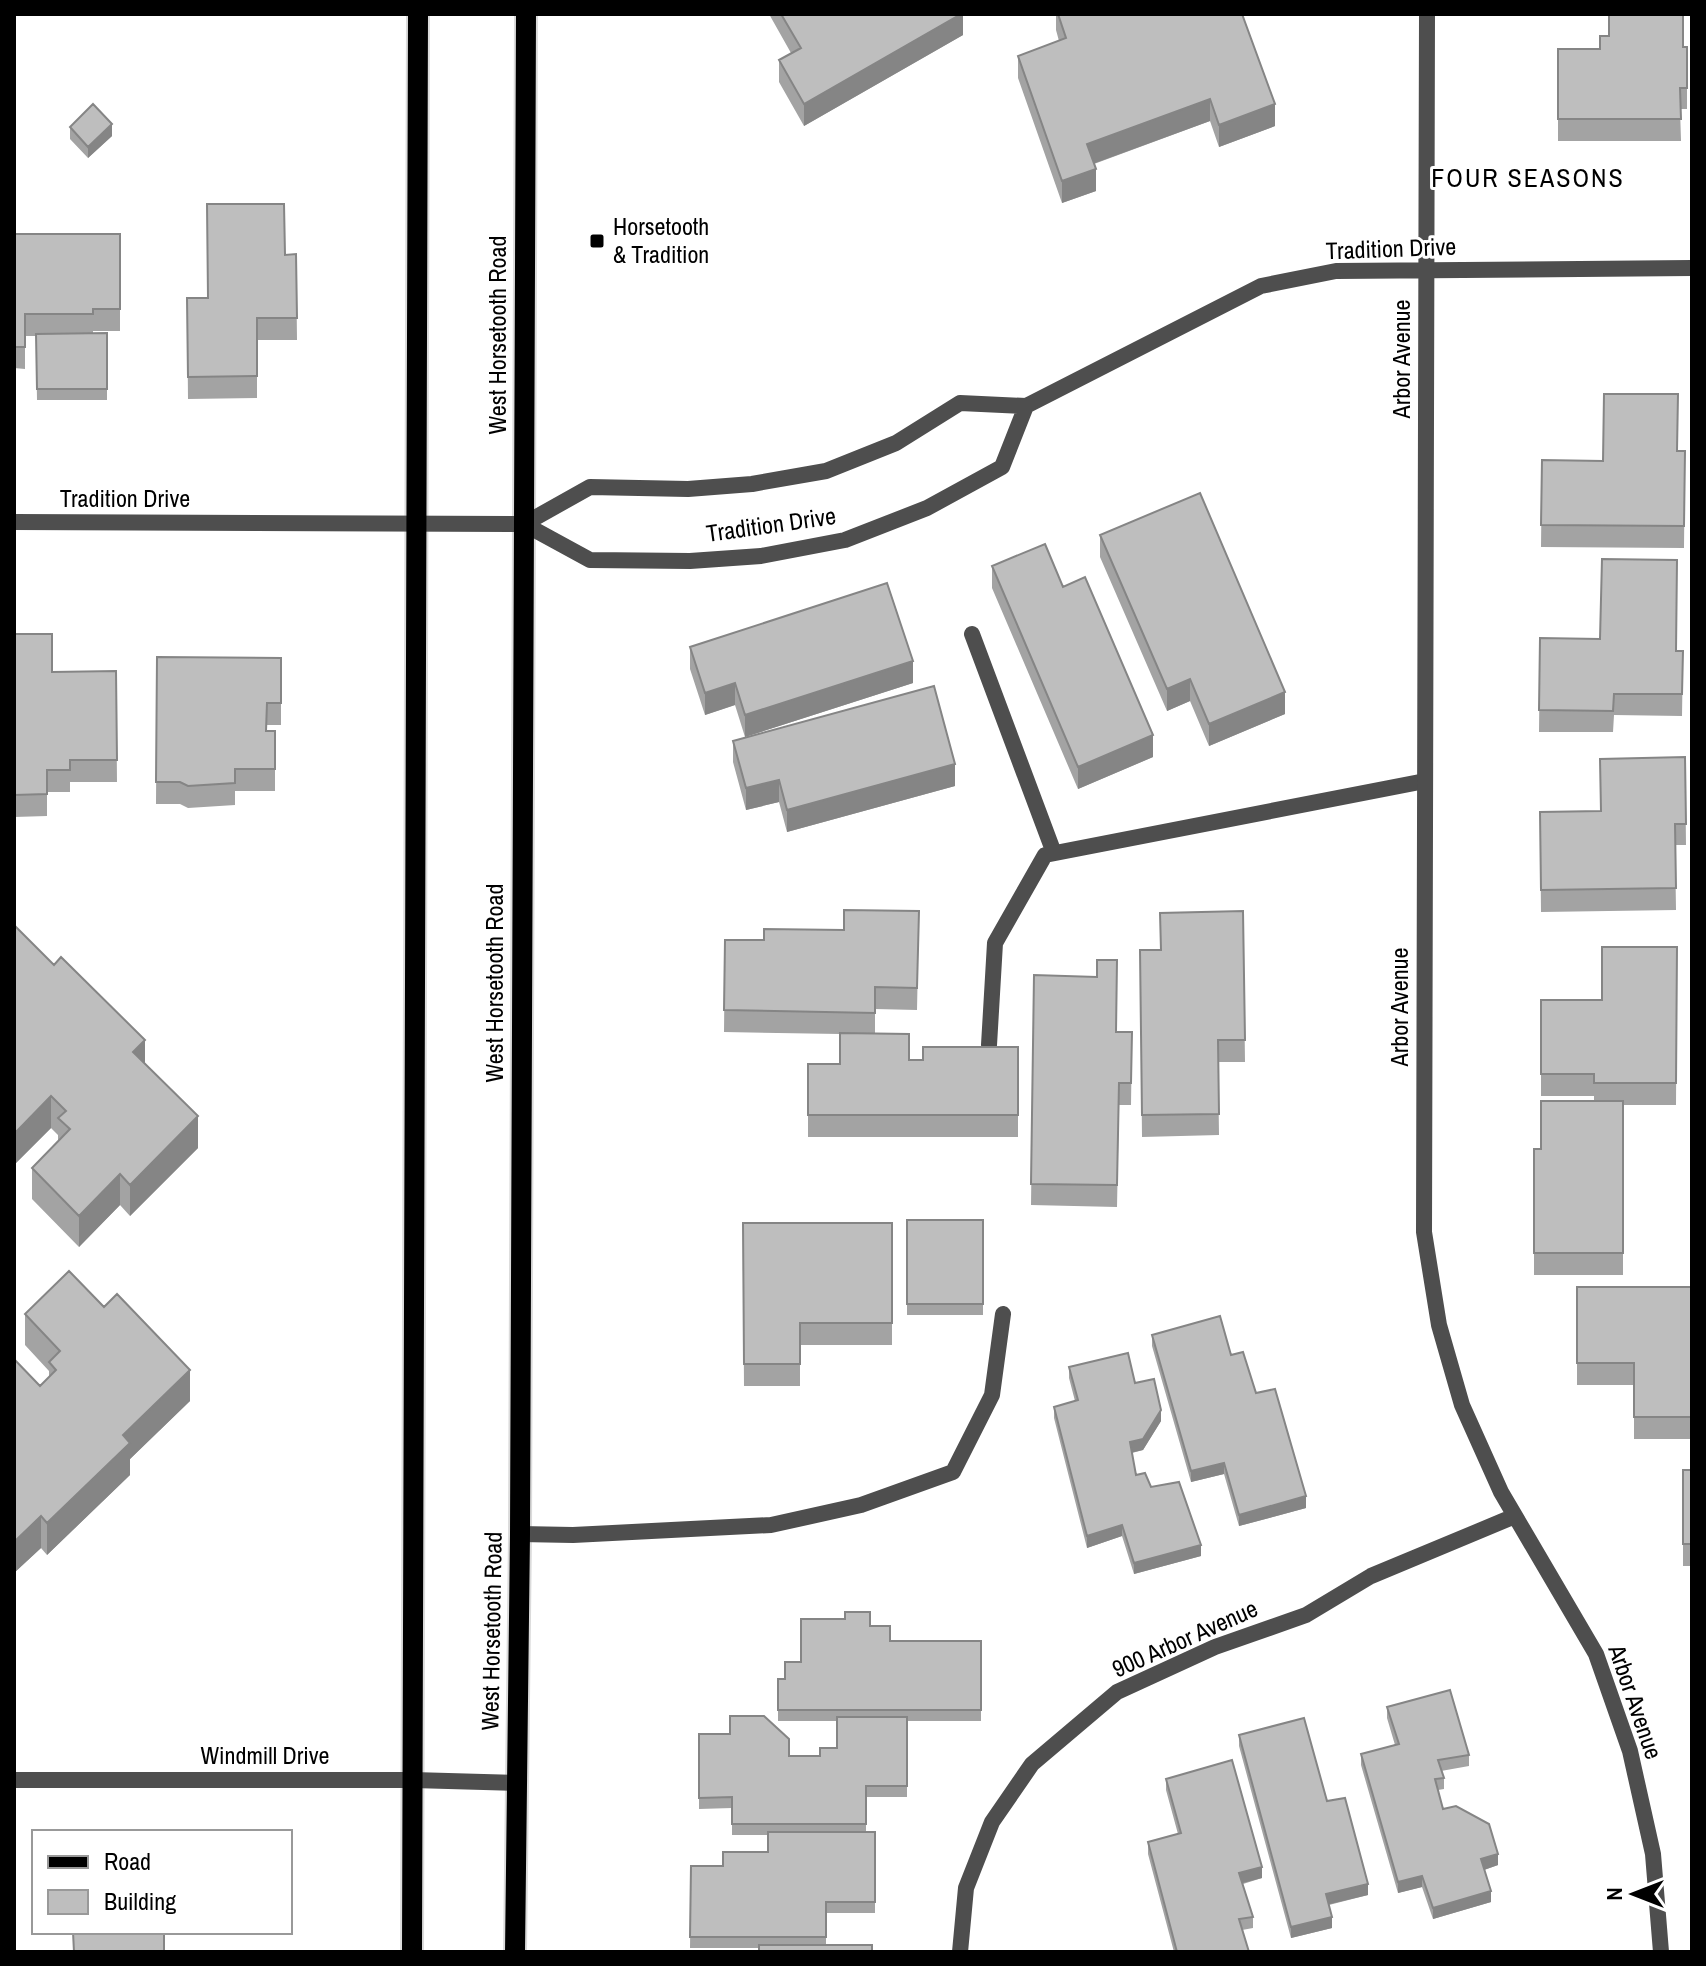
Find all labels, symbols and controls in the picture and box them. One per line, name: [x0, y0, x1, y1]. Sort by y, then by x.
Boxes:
district label: FOUR SEASONS: [1431, 160, 1625, 195]
place label: Horsetooth & Tradition: [613, 210, 709, 270]
street label: Tradition Drive: [1325, 230, 1457, 266]
marker: Horsetooth & Tradition: [588, 232, 606, 250]
street label: West Horsetooth Road: [481, 236, 513, 434]
street label: Arbor Avenue: [1385, 300, 1417, 419]
street label: Tradition Drive: [60, 482, 190, 514]
street label: Tradition Drive: [704, 499, 838, 549]
street label: West Horsetooth Road: [478, 884, 510, 1082]
street label: Arbor Avenue: [1383, 948, 1415, 1067]
street label: West Horsetooth Road: [473, 1531, 509, 1731]
street label: 900 Arbor Avenue: [1107, 1592, 1262, 1684]
street label: Arbor Avenue: [1601, 1639, 1670, 1763]
street label: Windmill Drive: [200, 1739, 330, 1771]
legend: [32, 1830, 292, 1934]
text: Road: [104, 1845, 151, 1877]
north arrow: [1594, 1854, 1674, 1934]
text: Building: [104, 1885, 176, 1917]
text: N: [1599, 1887, 1629, 1901]

